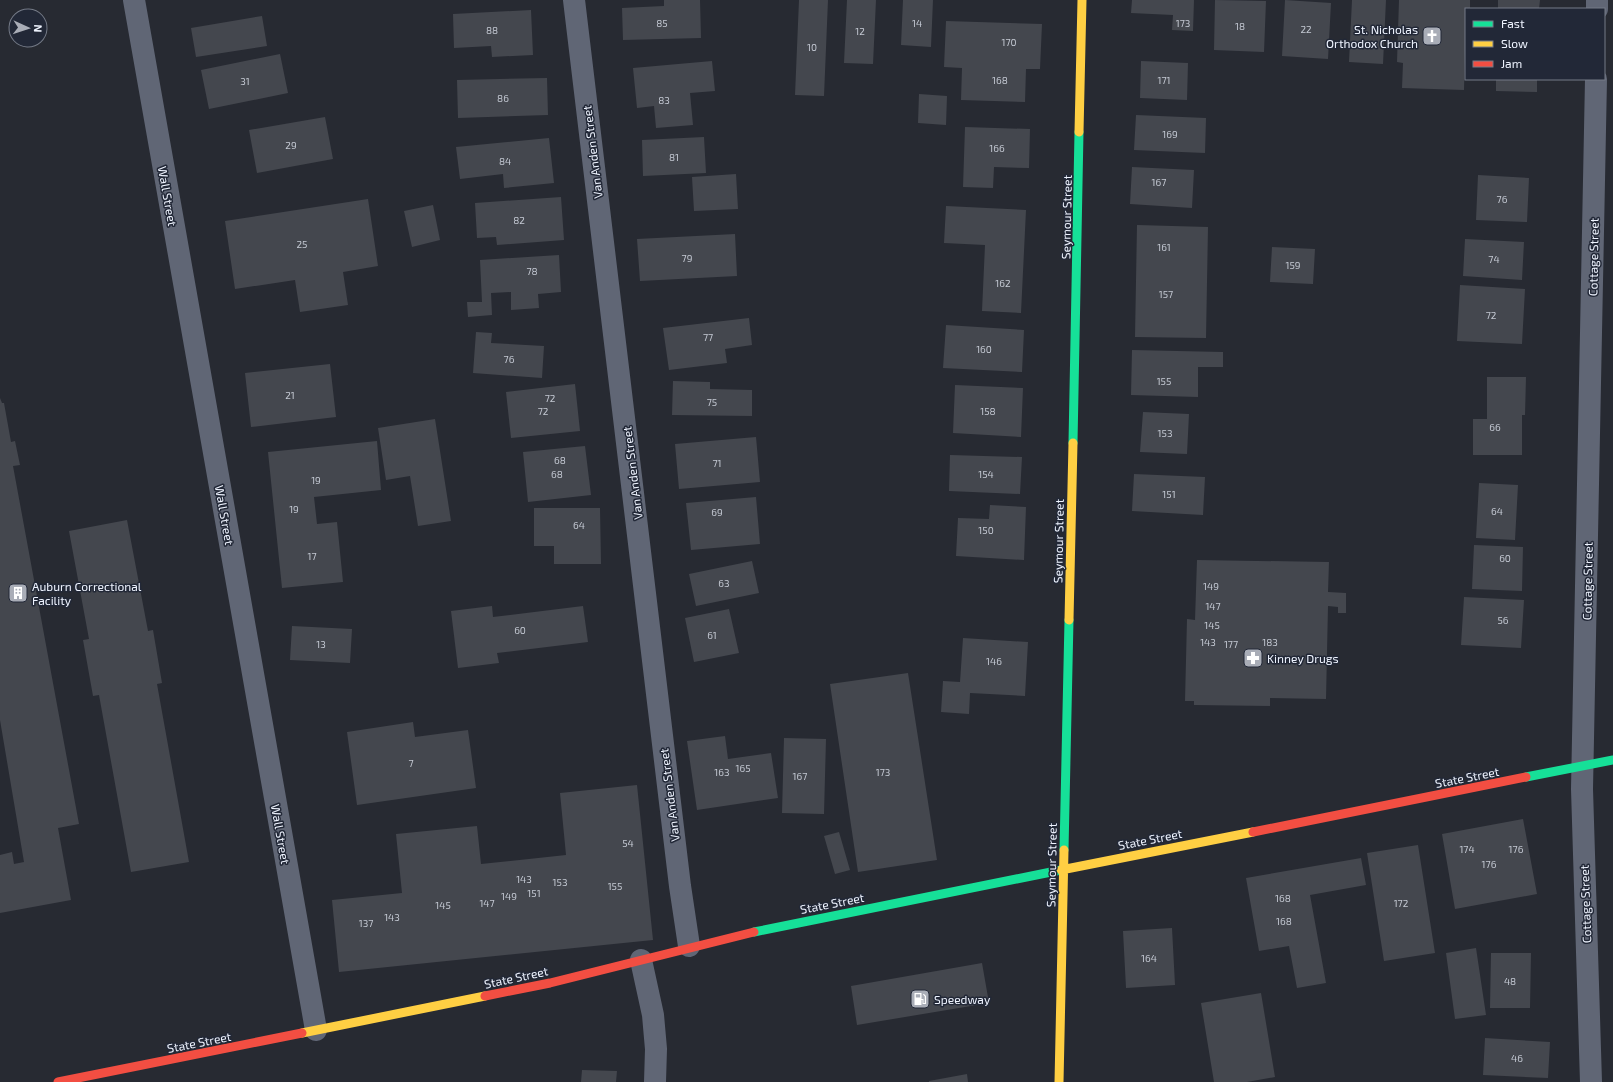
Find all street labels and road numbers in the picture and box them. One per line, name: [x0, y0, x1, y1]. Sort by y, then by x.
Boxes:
street label: Van Anden Street: [579, 104, 605, 199]
street label: Wall Street: [156, 165, 180, 228]
street label: Seymour Street: [1058, 174, 1074, 259]
street label: Cottage Street: [1585, 217, 1601, 296]
street label: Van Anden Street: [619, 425, 645, 520]
street label: Wall Street: [213, 484, 237, 547]
street label: Seymour Street: [1050, 498, 1066, 583]
street label: Cottage Street: [1579, 541, 1595, 620]
street label: Van Anden Street: [656, 747, 682, 842]
street label: State Street: [1434, 764, 1501, 790]
street label: Wall Street: [269, 803, 293, 866]
street label: Seymour Street: [1043, 822, 1059, 907]
street label: State Street: [1117, 826, 1184, 852]
street label: Cottage Street: [1577, 864, 1593, 943]
street label: State Street: [799, 890, 866, 916]
street label: State Street: [483, 963, 550, 991]
street label: State Street: [166, 1029, 233, 1055]

